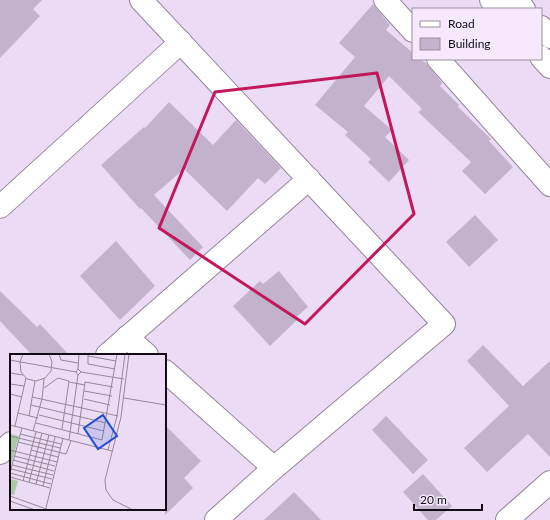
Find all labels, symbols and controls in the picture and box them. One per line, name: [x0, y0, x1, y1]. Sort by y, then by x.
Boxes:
legend: [412, 8, 542, 60]
text: Road: [448, 16, 475, 31]
text: Building: [448, 36, 491, 51]
inset map: [10, 354, 166, 510]
scale bar: [414, 486, 482, 512]
text: 20 m: [420, 492, 447, 507]

